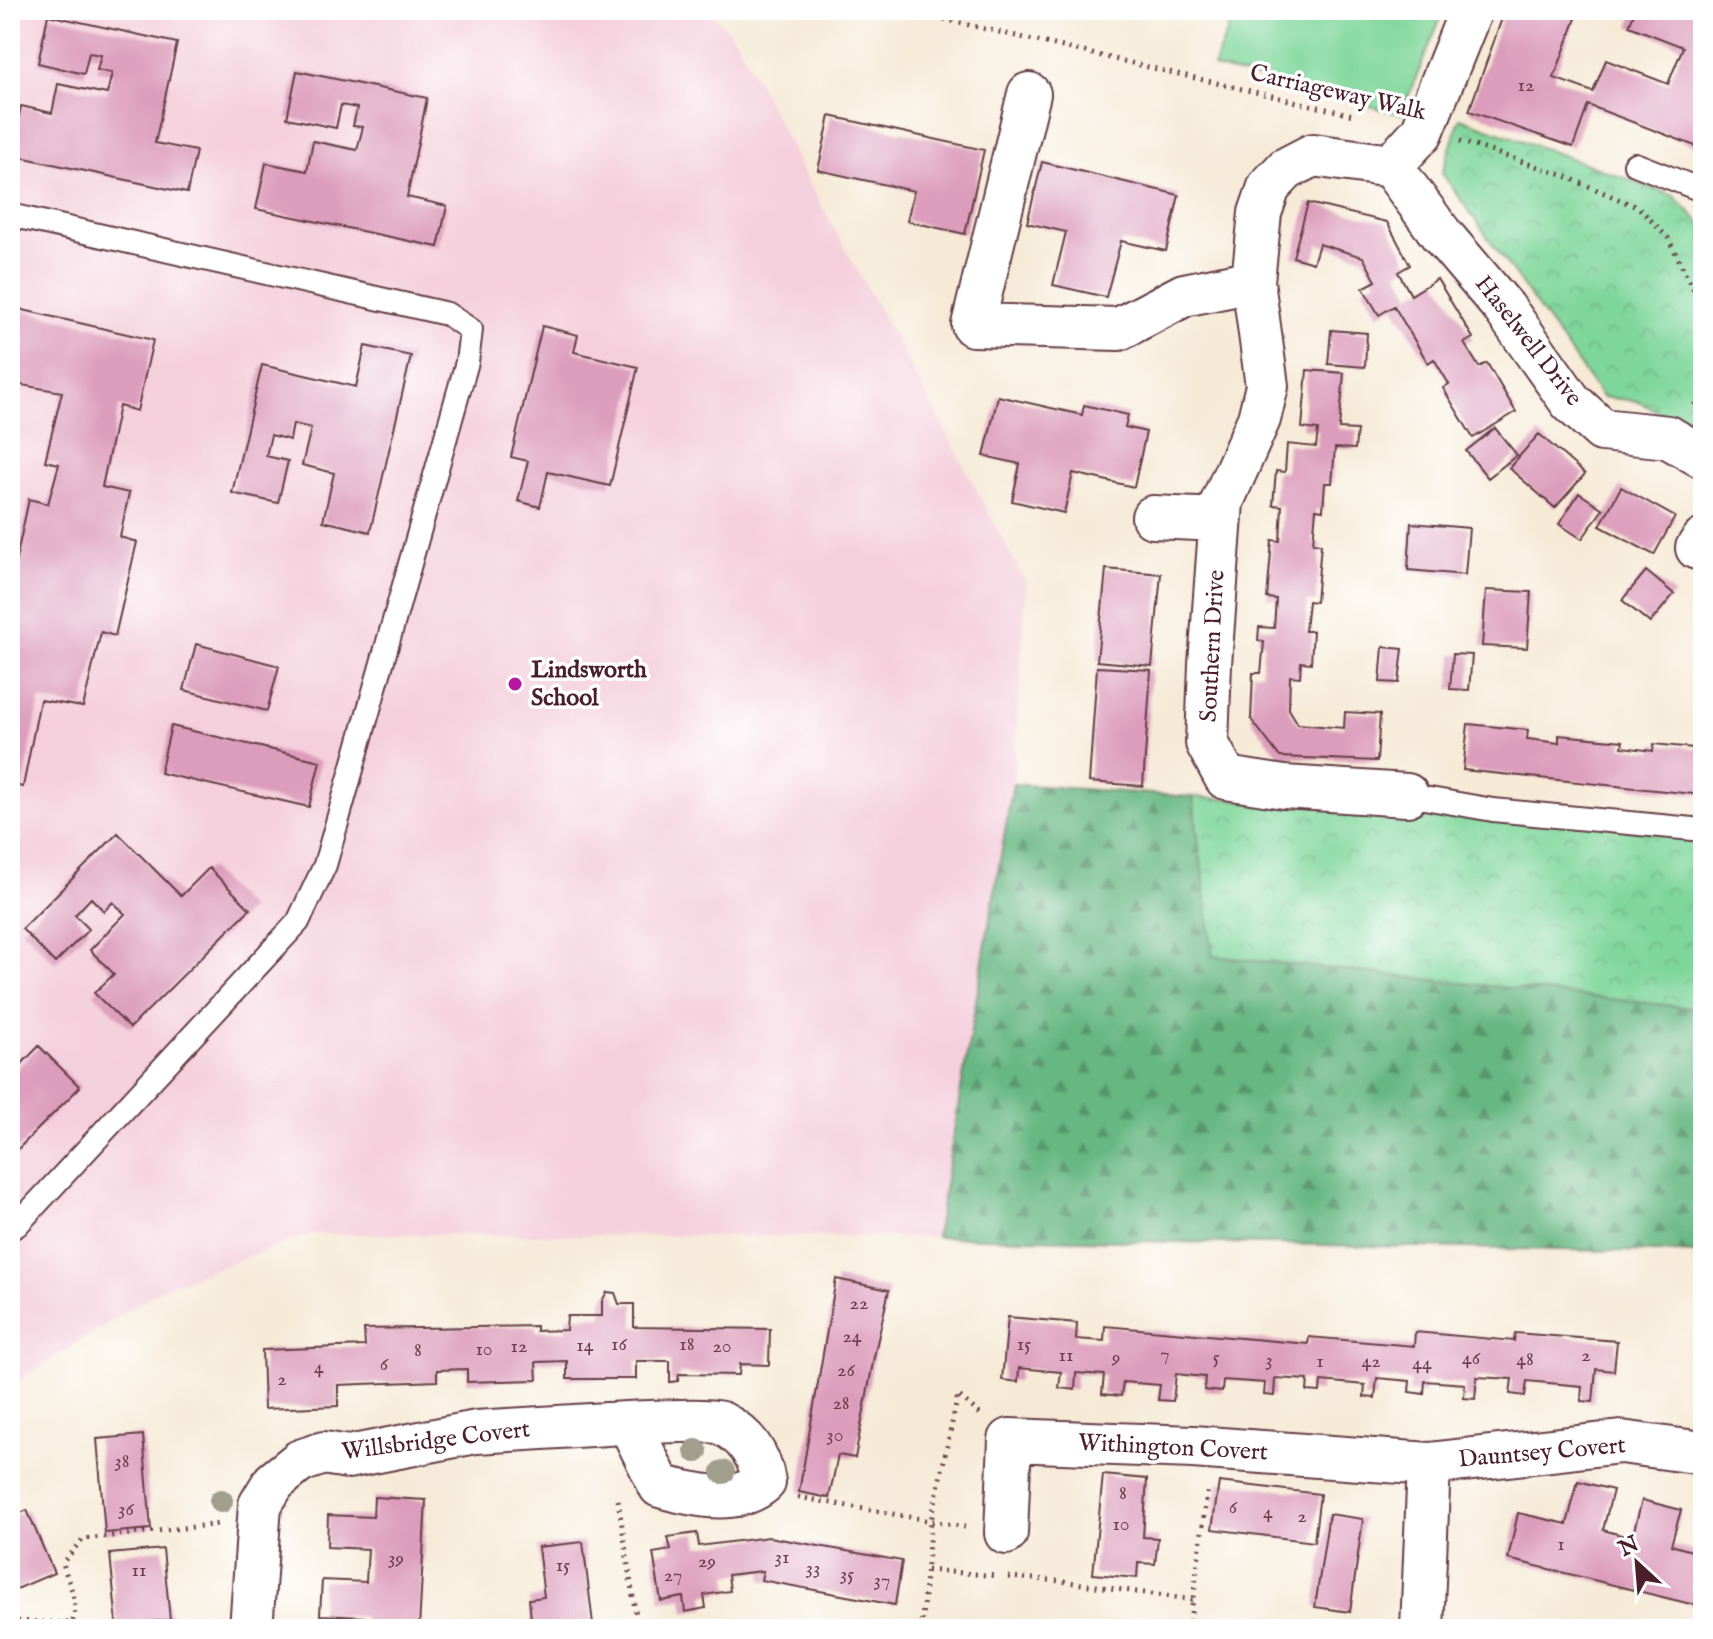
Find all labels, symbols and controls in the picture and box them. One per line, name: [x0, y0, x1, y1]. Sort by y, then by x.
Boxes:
street label: Carriageway Walk: [1247, 58, 1429, 128]
house number: 12: [1518, 73, 1534, 98]
street label: Haselwell Drive: [1467, 269, 1589, 413]
street label: Southern Drive: [1194, 569, 1232, 723]
place label: Lindsworth School: [531, 655, 647, 714]
marker: Lindsworth School: [506, 675, 524, 693]
house number: 22: [850, 1291, 868, 1316]
house number: 24: [842, 1324, 862, 1349]
house number: 16: [611, 1332, 628, 1357]
house number: 18: [679, 1332, 695, 1357]
house number: 15: [1017, 1332, 1031, 1357]
house number: 14: [576, 1333, 594, 1358]
house number: 12: [511, 1334, 527, 1359]
house number: 20: [712, 1334, 732, 1359]
house number: 10: [475, 1337, 493, 1362]
house number: 8: [414, 1338, 422, 1363]
house number: 7: [1160, 1342, 1170, 1367]
house number: 11: [1059, 1343, 1073, 1368]
house number: 2: [1581, 1343, 1591, 1368]
house number: 9: [1111, 1345, 1120, 1370]
house number: 5: [1212, 1345, 1220, 1370]
house number: 46: [1462, 1346, 1481, 1371]
house number: 48: [1516, 1347, 1534, 1372]
house number: 3: [1265, 1348, 1273, 1373]
house number: 1: [1316, 1349, 1324, 1374]
house number: 42: [1361, 1349, 1381, 1374]
house number: 44: [1412, 1351, 1432, 1376]
house number: 6: [380, 1352, 389, 1377]
house number: 4: [314, 1355, 324, 1380]
house number: 26: [837, 1358, 855, 1383]
house number: 2: [277, 1367, 287, 1392]
house number: 28: [832, 1391, 850, 1416]
street label: Willsbridge Covert: [340, 1414, 532, 1468]
house number: 30: [826, 1423, 844, 1448]
street label: Withington Covert: [1077, 1428, 1269, 1468]
street label: Dauntsey Covert: [1457, 1430, 1627, 1476]
house number: 38: [114, 1449, 130, 1474]
house number: 8: [1119, 1481, 1127, 1506]
house number: 6: [1229, 1495, 1238, 1520]
house number: 36: [118, 1497, 135, 1522]
house number: 4: [1263, 1500, 1273, 1525]
house number: 2: [1297, 1504, 1307, 1529]
house number: 10: [1112, 1512, 1130, 1537]
north arrow: [1597, 1523, 1677, 1603]
text: N: [1614, 1530, 1644, 1564]
house number: 1: [1557, 1532, 1565, 1557]
house number: 31: [775, 1545, 789, 1570]
house number: 39: [388, 1546, 404, 1571]
house number: 29: [698, 1549, 716, 1574]
house number: 15: [556, 1553, 570, 1578]
house number: 33: [806, 1556, 820, 1581]
house number: 11: [132, 1558, 146, 1583]
house number: 35: [840, 1562, 854, 1587]
house number: 27: [664, 1563, 682, 1588]
house number: 37: [874, 1568, 890, 1593]

